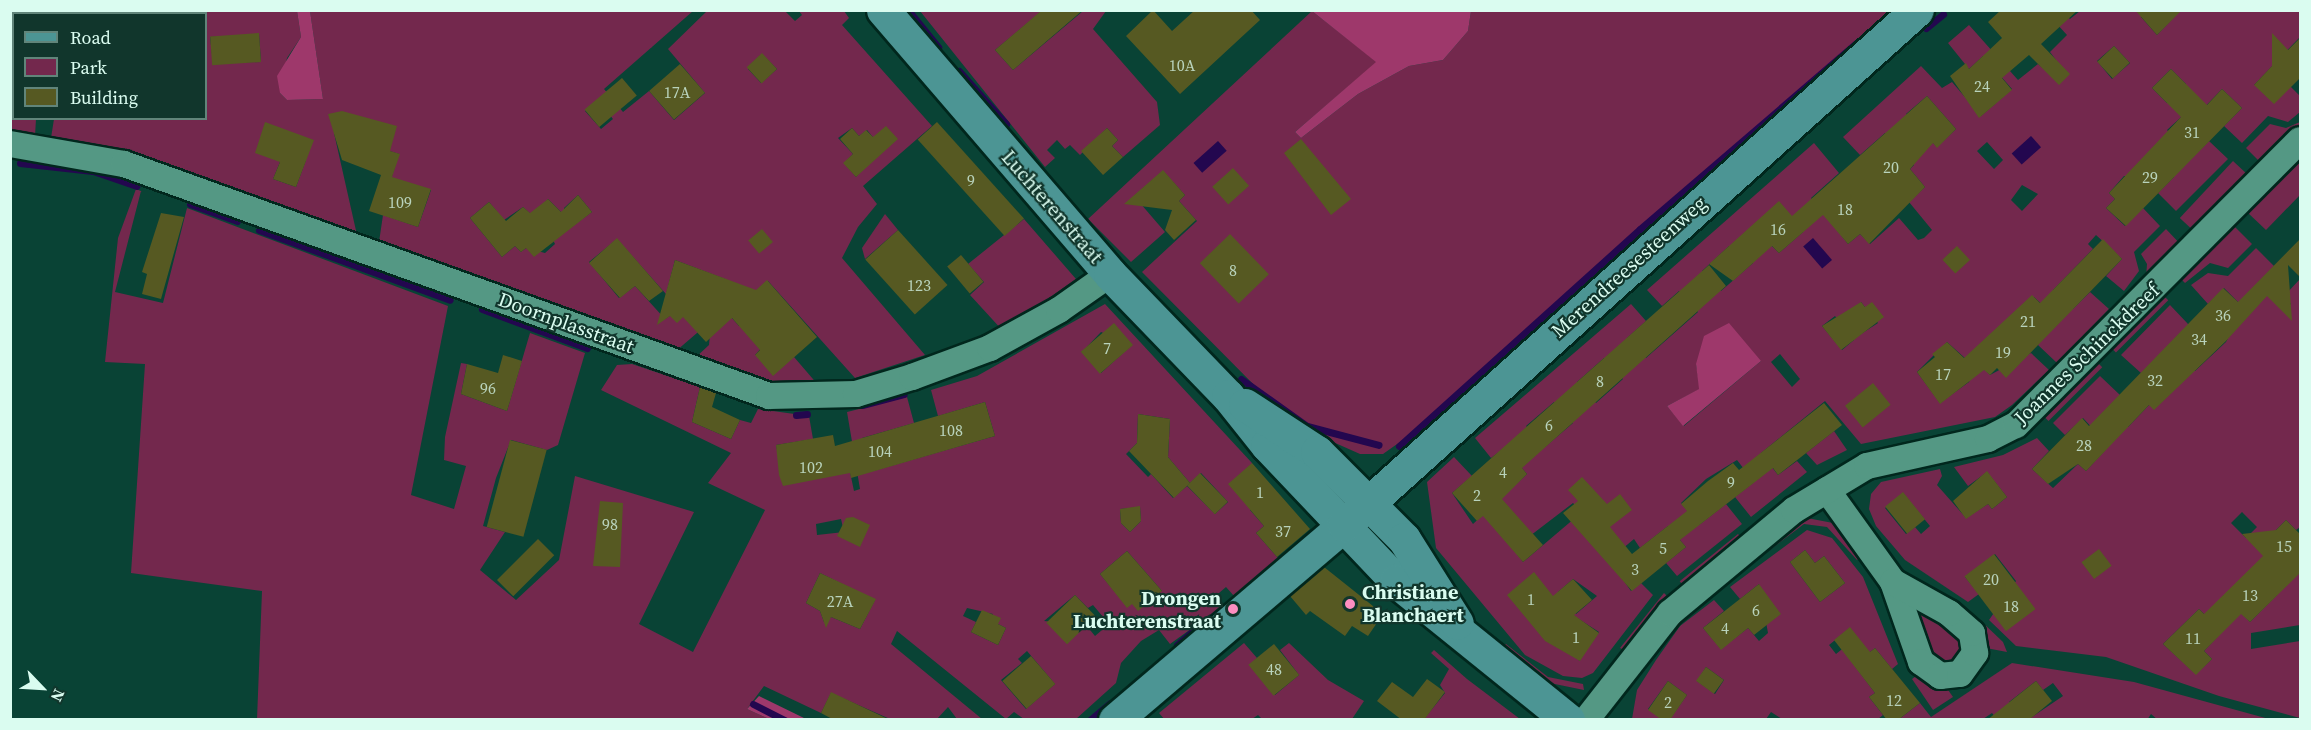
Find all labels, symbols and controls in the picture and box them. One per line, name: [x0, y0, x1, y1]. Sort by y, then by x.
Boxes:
legend: [12, 12, 207, 120]
text: Road: [70, 25, 111, 50]
text: Park: [70, 55, 107, 80]
house number: 10A: [1169, 55, 1195, 75]
house number: 24: [1974, 76, 1990, 96]
house number: 17A: [664, 82, 690, 102]
text: Building: [70, 85, 138, 110]
house number: 31: [2184, 122, 2200, 142]
street label: Luchterenstraat: [996, 146, 1108, 268]
house number: 20: [1883, 157, 1899, 177]
house number: 29: [2142, 167, 2158, 187]
house number: 9: [967, 170, 975, 190]
street label: Merendreesesteenweg: [1547, 191, 1711, 343]
house number: 109: [388, 192, 412, 212]
house number: 18: [1837, 199, 1853, 219]
house number: 16: [1770, 219, 1786, 239]
house number: 8: [1229, 260, 1237, 280]
house number: 123: [907, 275, 931, 295]
street label: Joannes Schinckdreef: [2009, 278, 2165, 430]
street label: Doornplasstraat: [495, 287, 637, 359]
house number: 36: [2215, 305, 2231, 325]
house number: 21: [2020, 311, 2036, 331]
house number: 34: [2191, 329, 2207, 349]
house number: 7: [1103, 338, 1111, 358]
house number: 19: [1995, 342, 2011, 362]
house number: 17: [1935, 364, 1951, 384]
house number: 32: [2147, 370, 2163, 390]
house number: 8: [1596, 371, 1604, 391]
house number: 96: [480, 378, 496, 398]
house number: 6: [1545, 415, 1553, 435]
house number: 108: [939, 420, 963, 440]
house number: 28: [2076, 435, 2092, 455]
house number: 104: [868, 441, 892, 461]
house number: 102: [799, 457, 823, 477]
house number: 4: [1499, 462, 1507, 482]
house number: 9: [1727, 472, 1735, 492]
house number: 1: [1256, 482, 1264, 502]
house number: 2: [1473, 485, 1481, 505]
house number: 98: [602, 514, 618, 534]
house number: 37: [1275, 521, 1291, 541]
house number: 15: [2276, 536, 2292, 556]
house number: 5: [1659, 538, 1667, 558]
house number: 3: [1631, 559, 1639, 579]
house number: 20: [1983, 569, 1999, 589]
place label: Christiane Blanchaert: [1362, 580, 1464, 627]
house number: 13: [2242, 585, 2258, 605]
place label: Drongen Luchterenstraat: [1073, 586, 1221, 633]
house number: 1: [1527, 589, 1535, 609]
house number: 27A: [827, 591, 853, 611]
house number: 18: [2003, 596, 2019, 616]
marker: Christiane Blanchaert: [1343, 597, 1357, 611]
house number: 6: [1752, 600, 1760, 620]
marker: Drongen Luchterenstraat: [1226, 602, 1240, 616]
house number: 4: [1721, 618, 1729, 638]
house number: 1: [1572, 627, 1580, 647]
house number: 11: [2185, 628, 2201, 648]
north arrow: [12, 658, 72, 718]
house number: 48: [1266, 659, 1282, 679]
text: N: [46, 686, 71, 706]
house number: 12: [1886, 690, 1902, 710]
house number: 2: [1664, 692, 1672, 712]

